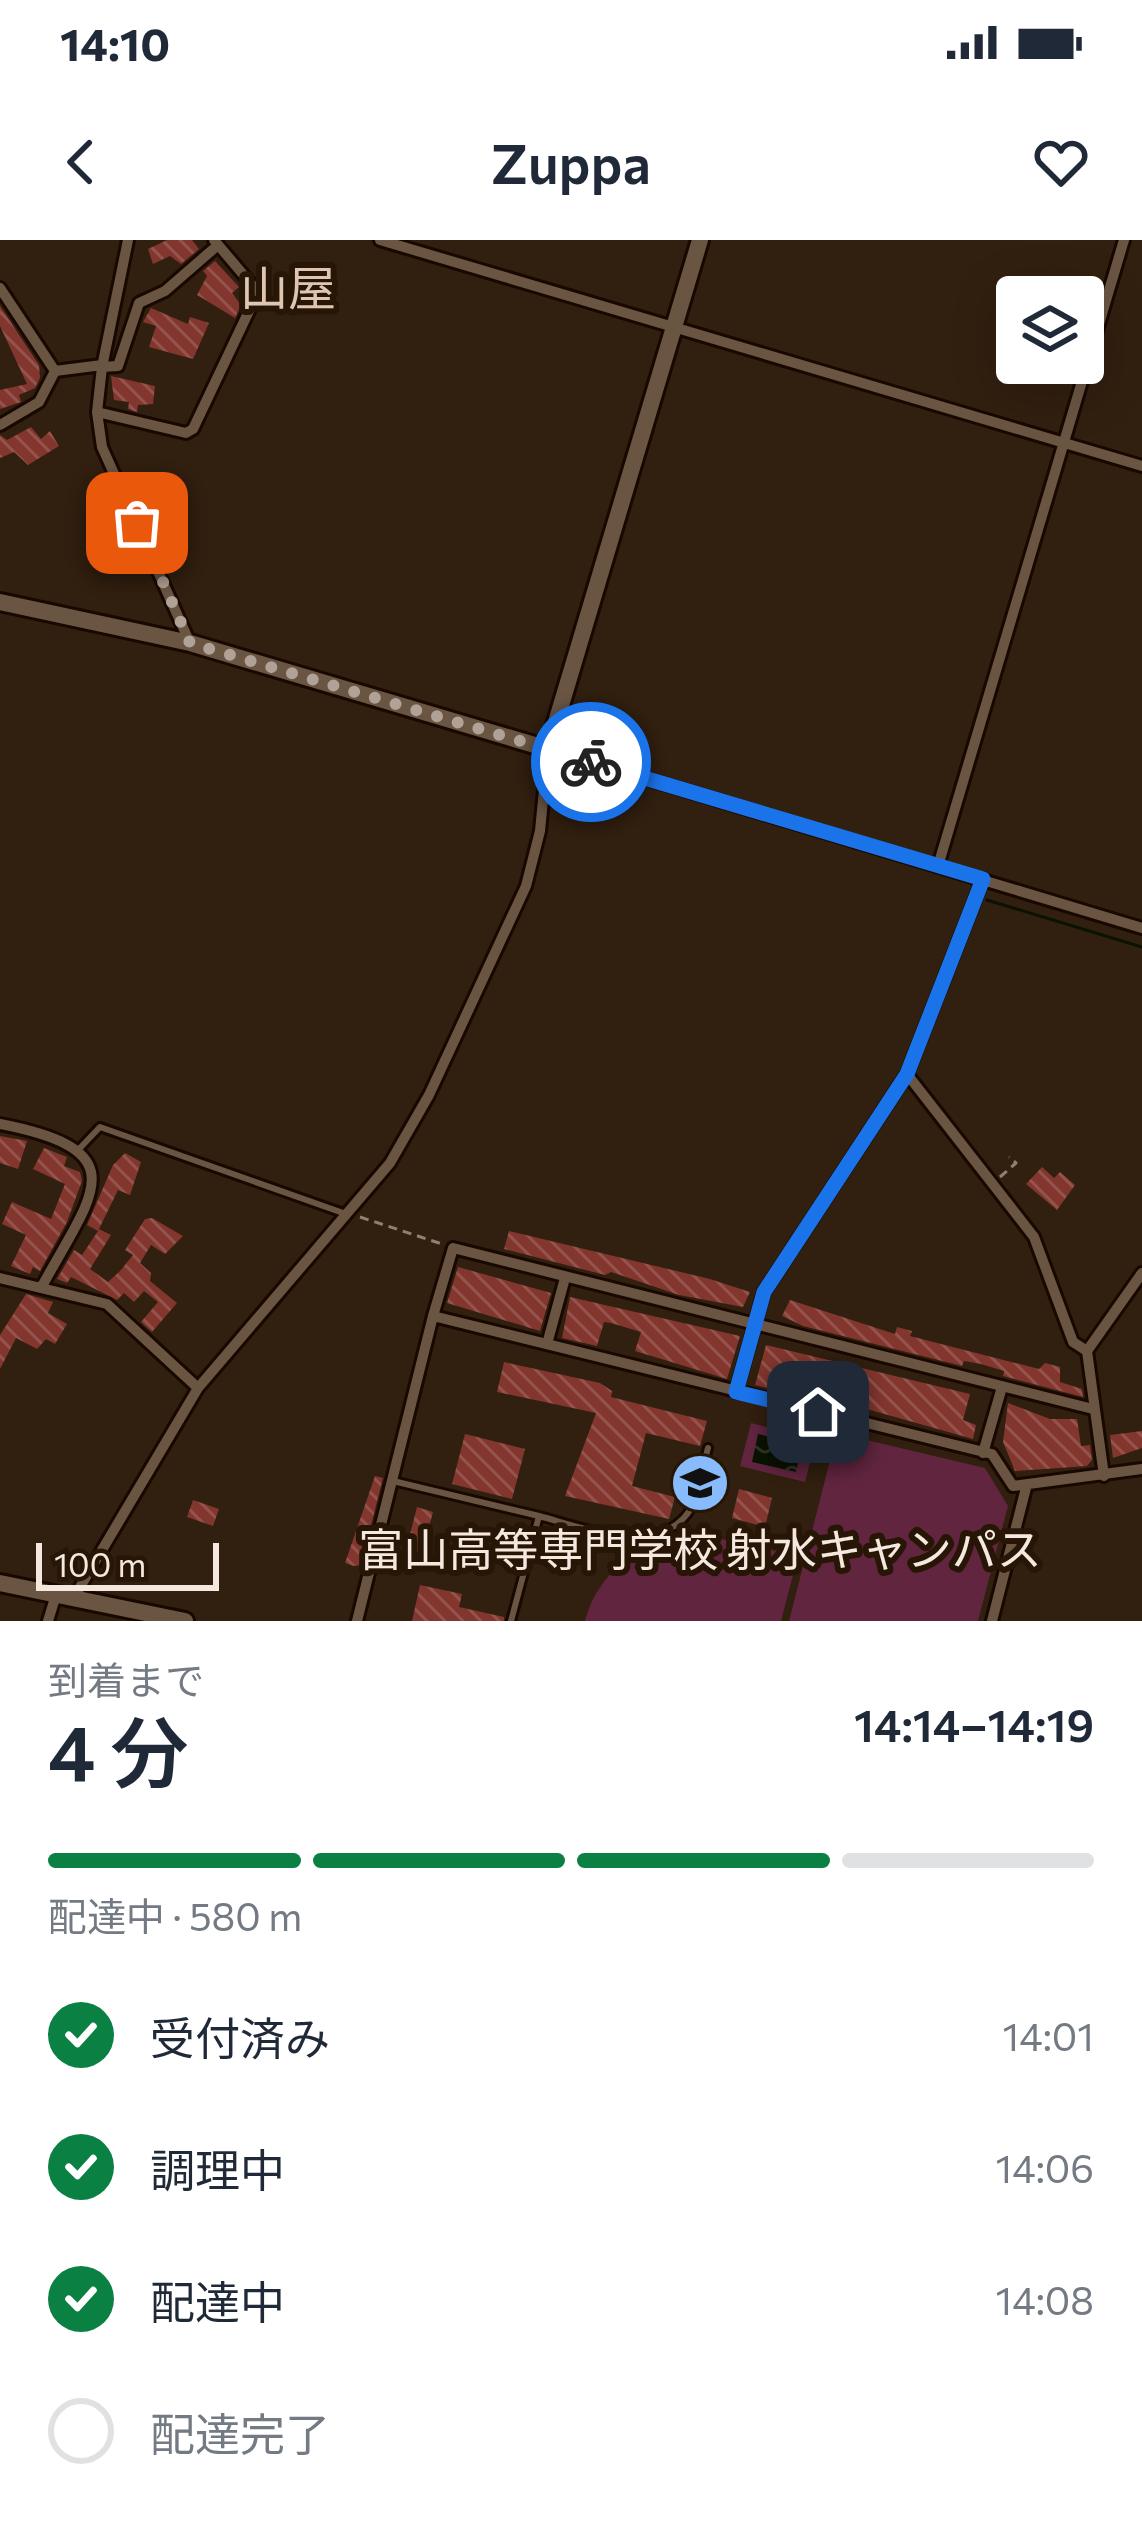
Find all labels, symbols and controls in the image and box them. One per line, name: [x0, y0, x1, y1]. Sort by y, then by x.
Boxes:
text: 14:10: [60, 15, 170, 70]
icon: back: [48, 129, 114, 195]
text: Zuppa: [491, 129, 651, 195]
icon: heart: [1028, 129, 1094, 195]
district label: 山屋: [240, 257, 336, 316]
map controls: [996, 276, 1104, 384]
button: layers: [996, 276, 1104, 384]
pin: [86, 472, 188, 574]
icon: bag: [104, 490, 170, 556]
courier: [531, 702, 651, 822]
icon: bike: [558, 729, 624, 795]
pin: [767, 1361, 869, 1463]
icon: home: [785, 1379, 851, 1445]
school or university icon: 富山高等専門学校 射水キャンパス: [669, 1452, 731, 1514]
place label: 富山高等専門学校 射水キャンパス: [358, 1520, 1042, 1575]
scale bar: [36, 1537, 219, 1590]
text: 100 m: [54, 1543, 146, 1584]
text: 到着まで: [48, 1655, 204, 1703]
text: 14:14–14:19: [854, 1696, 1094, 1751]
text: 4 分: [48, 1703, 188, 1798]
text: 配達中 · 580 m: [48, 1891, 302, 1939]
icon: check: [48, 2002, 114, 2068]
text: 受付済み: [150, 2009, 330, 2064]
text: 14:01: [1003, 2011, 1094, 2059]
icon: check: [48, 2134, 114, 2200]
text: 調理中: [150, 2141, 285, 2196]
text: 14:06: [996, 2143, 1094, 2191]
icon: check: [48, 2266, 114, 2332]
text: 配達中: [150, 2273, 285, 2328]
text: 14:08: [996, 2275, 1094, 2323]
text: 配達完了: [150, 2405, 330, 2460]

